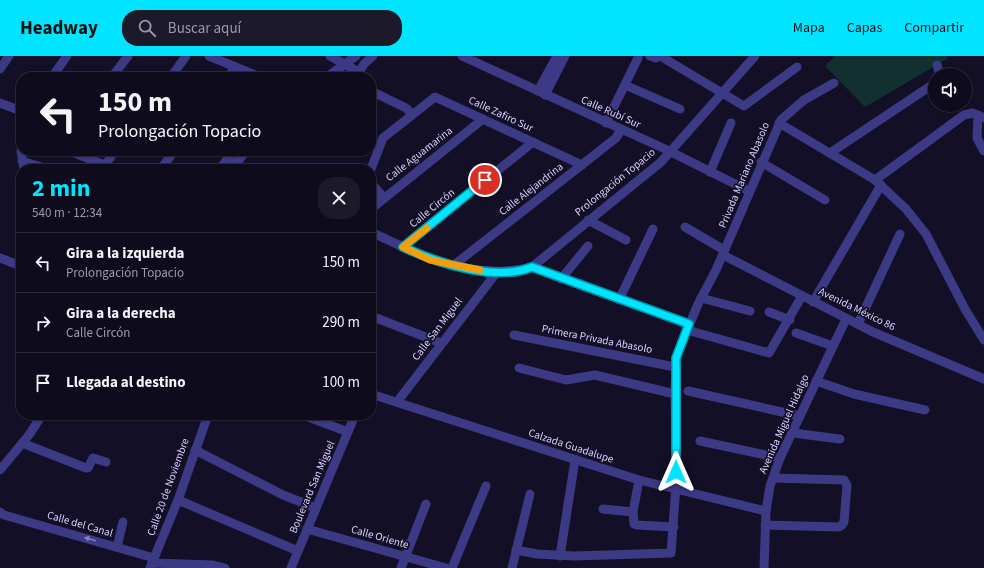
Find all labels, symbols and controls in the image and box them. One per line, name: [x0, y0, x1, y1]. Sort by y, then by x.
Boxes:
search box: [122, 10, 402, 46]
text: Headway: [20, 15, 98, 42]
icon: search: [136, 17, 158, 39]
text: Buscar aquí: [168, 18, 241, 39]
text: Mapa: [793, 18, 825, 38]
text: Capas: [847, 18, 882, 38]
text: Compartir: [904, 18, 964, 38]
map controls: [928, 68, 972, 112]
button: sound: [928, 68, 972, 112]
text: 150 m: [98, 82, 172, 122]
icon: left: [32, 88, 84, 140]
street label: Calle Zafiro Sur: [466, 92, 536, 136]
street label: Calle Rubí Sur: [579, 92, 643, 132]
text: Prolongación Topacio: [98, 119, 261, 144]
street label: Privada Mariano Abasolo: [715, 120, 773, 230]
street label: Calle Aguamarina: [383, 123, 455, 185]
street label: Prolongación Topacio: [571, 145, 659, 219]
street label: Calle Alejandrina: [496, 159, 566, 219]
pin: [468, 163, 502, 197]
icon: arrive: [474, 169, 496, 191]
text: 2 min: [32, 171, 90, 206]
button: close: [318, 177, 360, 219]
street label: Calle Circón: [406, 185, 458, 231]
text: 540 m · 12:34: [32, 204, 102, 222]
text: Gira a la izquierda: [66, 243, 185, 264]
icon: left: [32, 252, 54, 274]
text: 150 m: [322, 252, 360, 273]
text: Prolongación Topacio: [66, 264, 184, 282]
street label: Avenida México 86: [816, 284, 898, 334]
street label: Calle San Miguel: [408, 294, 466, 364]
text: Gira a la derecha: [66, 303, 176, 324]
icon: right: [32, 312, 54, 334]
text: 290 m: [322, 312, 360, 333]
street label: Primera Privada Abasolo: [540, 321, 654, 357]
text: Calle Circón: [66, 324, 130, 342]
icon: arrive: [32, 372, 54, 394]
text: Llegada al destino: [66, 372, 186, 393]
text: 100 m: [322, 372, 360, 393]
street label: Avenida Miguel Hidalgo: [755, 372, 813, 476]
street label: Calzada Guadalupe: [526, 425, 616, 467]
street label: Calle 20 de Noviembre: [143, 436, 193, 538]
street label: Boulevard San Miguel: [286, 438, 338, 536]
position arrow: [655, 451, 697, 493]
street label: Calle del Canal: [45, 507, 115, 541]
street label: Calle Oriente: [349, 522, 411, 553]
one-way arrow: [84, 536, 96, 542]

